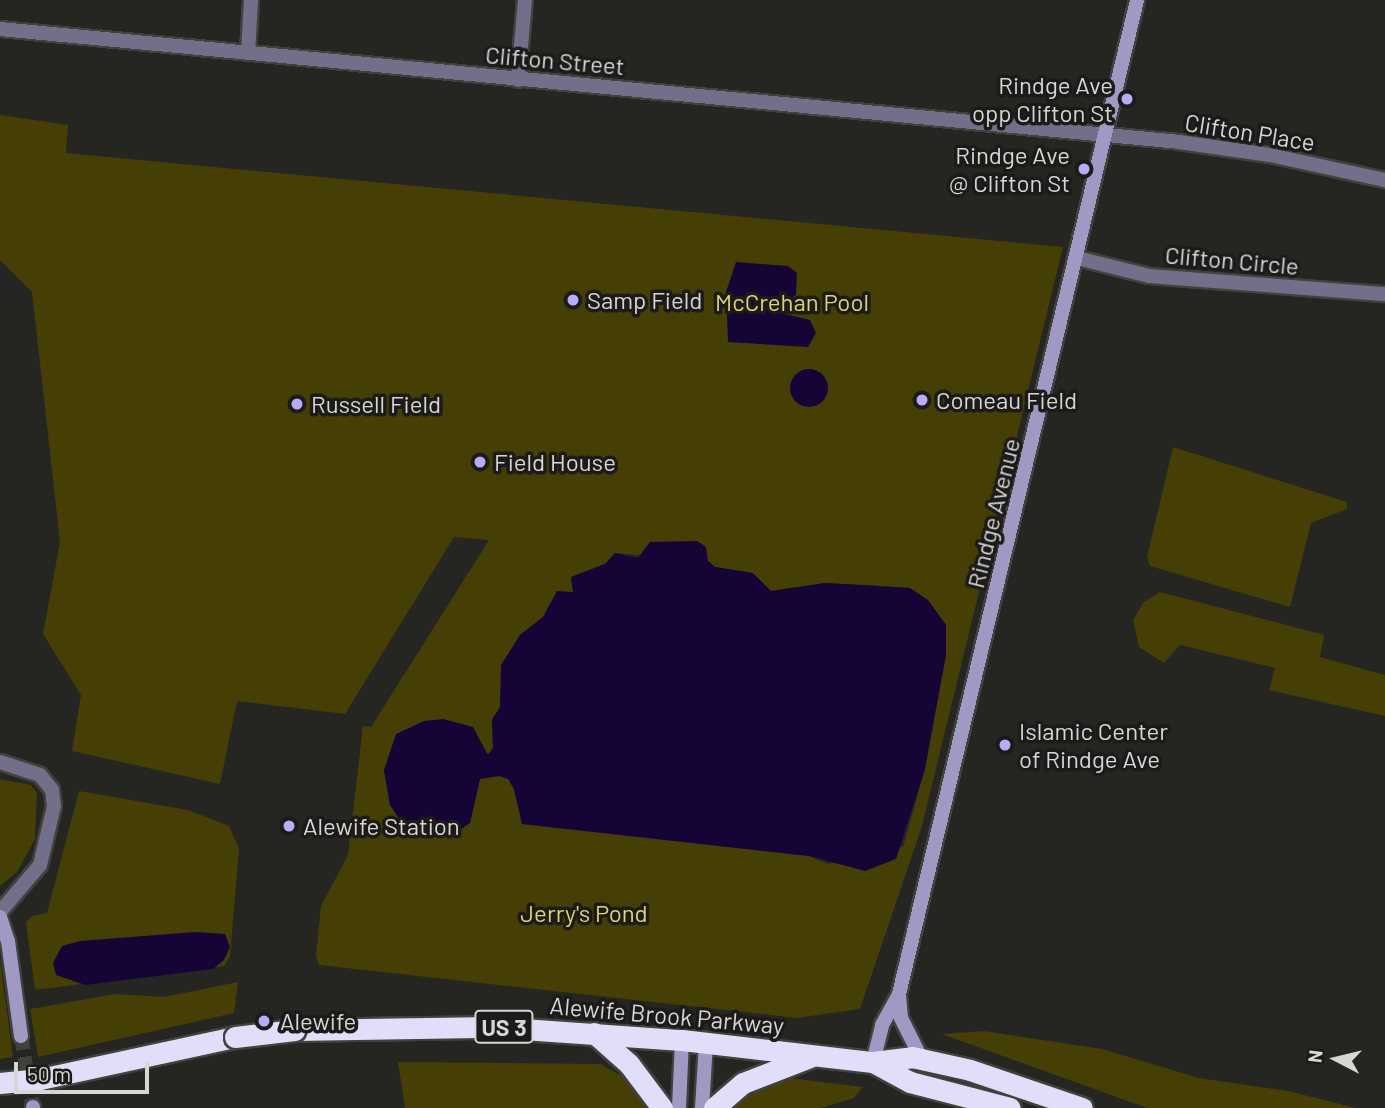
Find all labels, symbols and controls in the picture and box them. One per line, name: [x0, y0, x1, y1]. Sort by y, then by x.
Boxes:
street label: Clifton Street: [484, 40, 626, 80]
place label: Rindge Ave opp Clifton St: [972, 71, 1113, 127]
marker: Rindge Ave opp Clifton St: [1119, 91, 1135, 107]
street label: Clifton Place: [1183, 108, 1317, 156]
place label: Rindge Ave @ Clifton St: [949, 141, 1070, 197]
marker: Rindge Ave @ Clifton St: [1076, 161, 1092, 177]
street label: Clifton Circle: [1164, 240, 1300, 280]
place label: Samp Field: [587, 286, 702, 314]
park label: McCrehan Pool: [715, 288, 869, 316]
marker: Samp Field: [565, 292, 581, 308]
place label: Comeau Field: [936, 386, 1077, 414]
place label: Russell Field: [311, 390, 441, 418]
marker: Comeau Field: [914, 392, 930, 408]
marker: Russell Field: [289, 396, 305, 412]
street label: Rindge Avenue: [960, 435, 1026, 591]
place label: Field House: [494, 448, 616, 476]
marker: Field House: [472, 454, 488, 470]
place label: Islamic Center of Rindge Ave: [1019, 717, 1168, 773]
marker: Islamic Center of Rindge Ave: [997, 737, 1013, 753]
place label: Alewife Station: [303, 812, 460, 840]
marker: Alewife Station: [281, 818, 297, 834]
park label: Jerry's Pond: [520, 899, 648, 927]
street label: Alewife Brook Parkway: [549, 990, 785, 1040]
place label: Alewife: [280, 1007, 356, 1035]
road number: US 3: [474, 1008, 534, 1046]
marker: Alewife: [254, 1011, 274, 1031]
north arrow: [1301, 1024, 1371, 1094]
scale bar: [18, 1048, 152, 1092]
text: N: [1302, 1049, 1327, 1064]
text: 50 m: [27, 1061, 71, 1086]

